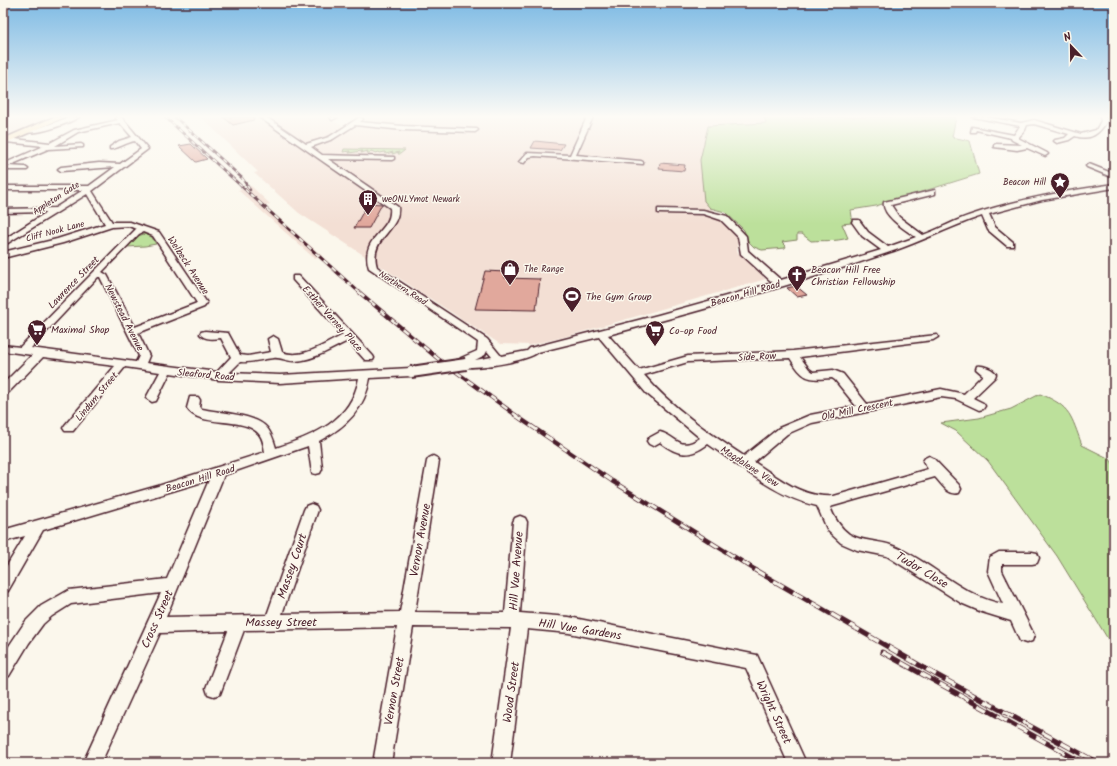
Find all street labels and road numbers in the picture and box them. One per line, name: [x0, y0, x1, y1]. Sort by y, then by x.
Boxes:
street label: Appleton Gate: [30, 178, 83, 219]
street label: Cliff Nook Lane: [24, 216, 86, 247]
street label: Welbeck Avenue: [163, 233, 213, 298]
street label: Lawrence Street: [44, 252, 103, 313]
street label: Northern Road: [376, 267, 430, 310]
street label: Beacon Hill Road: [709, 276, 783, 312]
street label: Newstead Avenue: [100, 281, 148, 354]
street label: Esther Varney Place: [298, 282, 367, 356]
street label: Side Row: [738, 348, 777, 366]
street label: Sleaford Road: [177, 365, 236, 386]
street label: Lindum Street: [71, 368, 122, 425]
street label: Old Mill Crescent: [820, 395, 895, 425]
street label: Magdalene View: [717, 442, 782, 492]
street label: Beacon Hill Road: [164, 460, 238, 497]
street label: Vernon Avenue: [405, 501, 436, 578]
street label: Hill Vue Avenue: [504, 530, 529, 611]
street label: Massey Court: [272, 531, 313, 601]
street label: Tudor Close: [892, 547, 952, 594]
street label: Cross Street: [136, 587, 179, 651]
street label: Massey Street: [245, 613, 317, 632]
street label: Hill Vue Gardens: [537, 614, 623, 645]
street label: Vernon Street: [379, 655, 410, 727]
street label: Wood Street: [498, 660, 525, 724]
street label: Wright Street: [751, 677, 797, 747]

